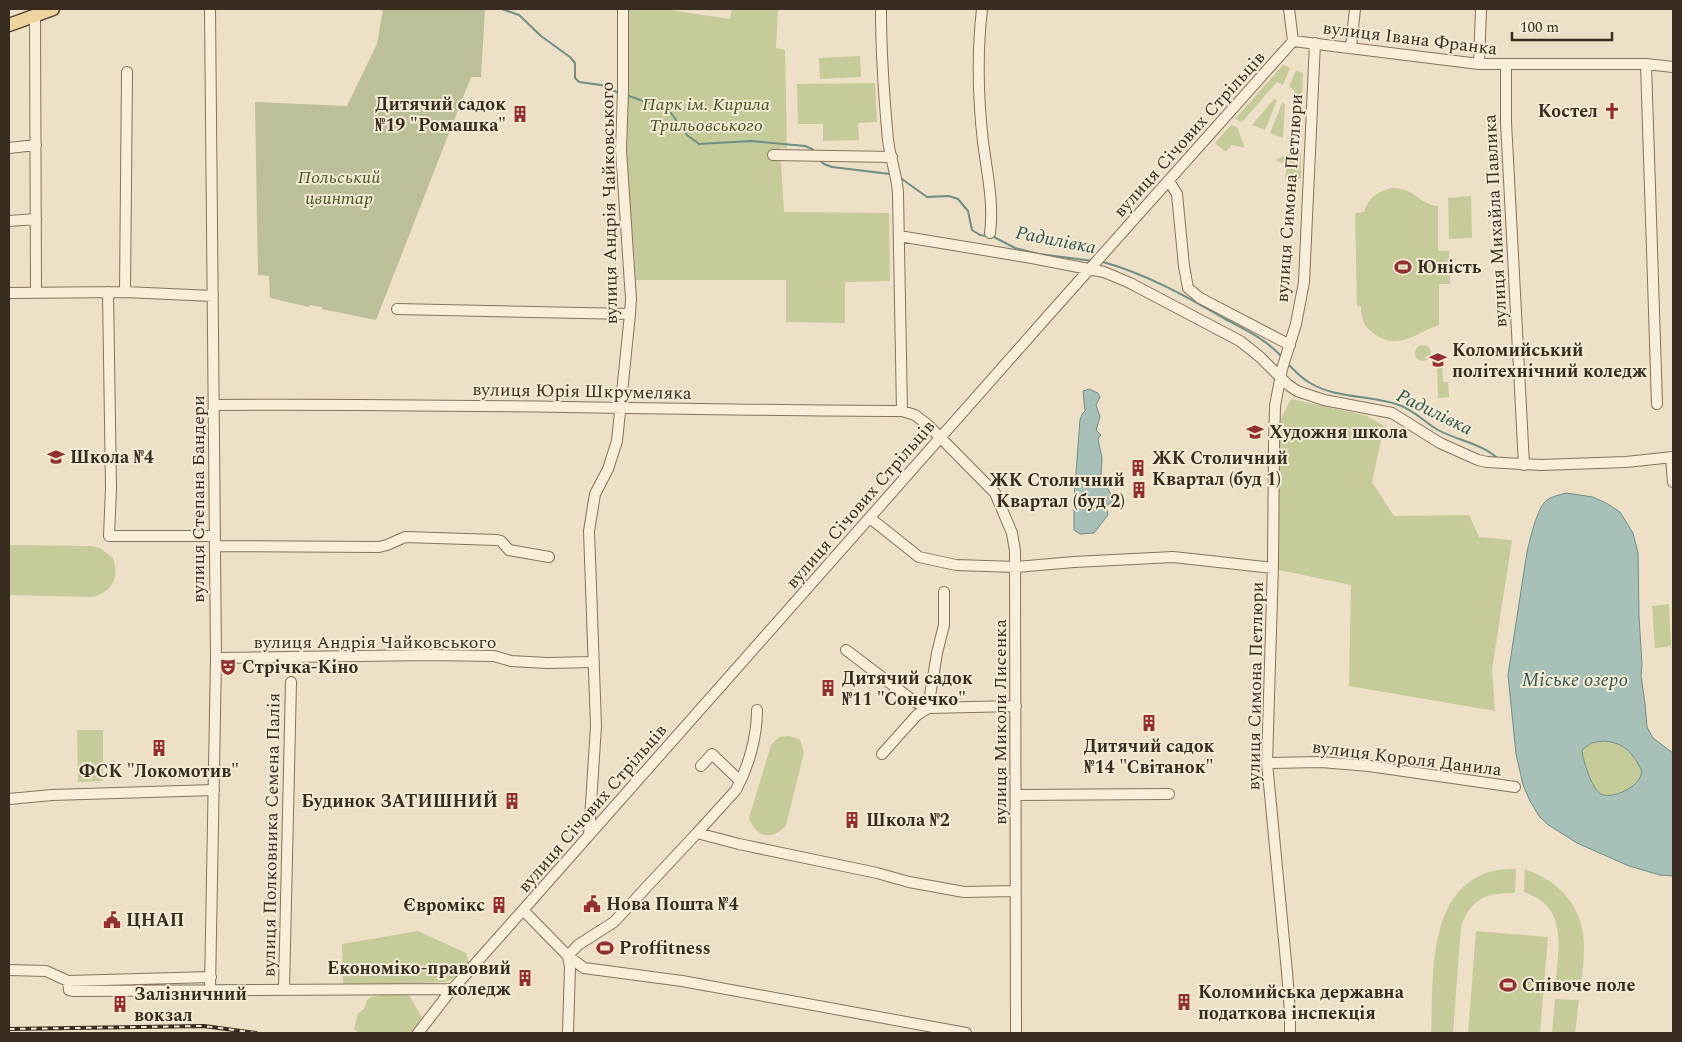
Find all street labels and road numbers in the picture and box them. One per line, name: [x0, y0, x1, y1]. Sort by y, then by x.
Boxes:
street label: вулиця Івана Франка: [1321, 14, 1499, 63]
street label: вулиця Січових Стрільців: [1107, 45, 1272, 224]
street label: вулиця Андрія Чайковського: [594, 81, 625, 325]
street label: вулиця Симона Петлюри: [1269, 93, 1310, 303]
street label: вулиця Михайла Павлика: [1476, 113, 1515, 328]
street label: вулиця Юрія Шкрумеляка: [472, 376, 692, 407]
street label: вулиця Степана Бандери: [185, 395, 212, 603]
street label: вулиця Січових Стрільців: [779, 414, 941, 595]
street label: вулиця Симона Петлюри: [1240, 581, 1271, 791]
street label: вулиця Миколи Лисенка: [987, 619, 1014, 825]
street label: вулиця Андрія Чайковського: [254, 629, 496, 656]
street label: вулиця Полковника Семена Палія: [256, 693, 287, 977]
street label: вулиця Січових Стрільців: [511, 718, 673, 899]
street label: вулиця Короля Данила: [1311, 733, 1504, 784]

